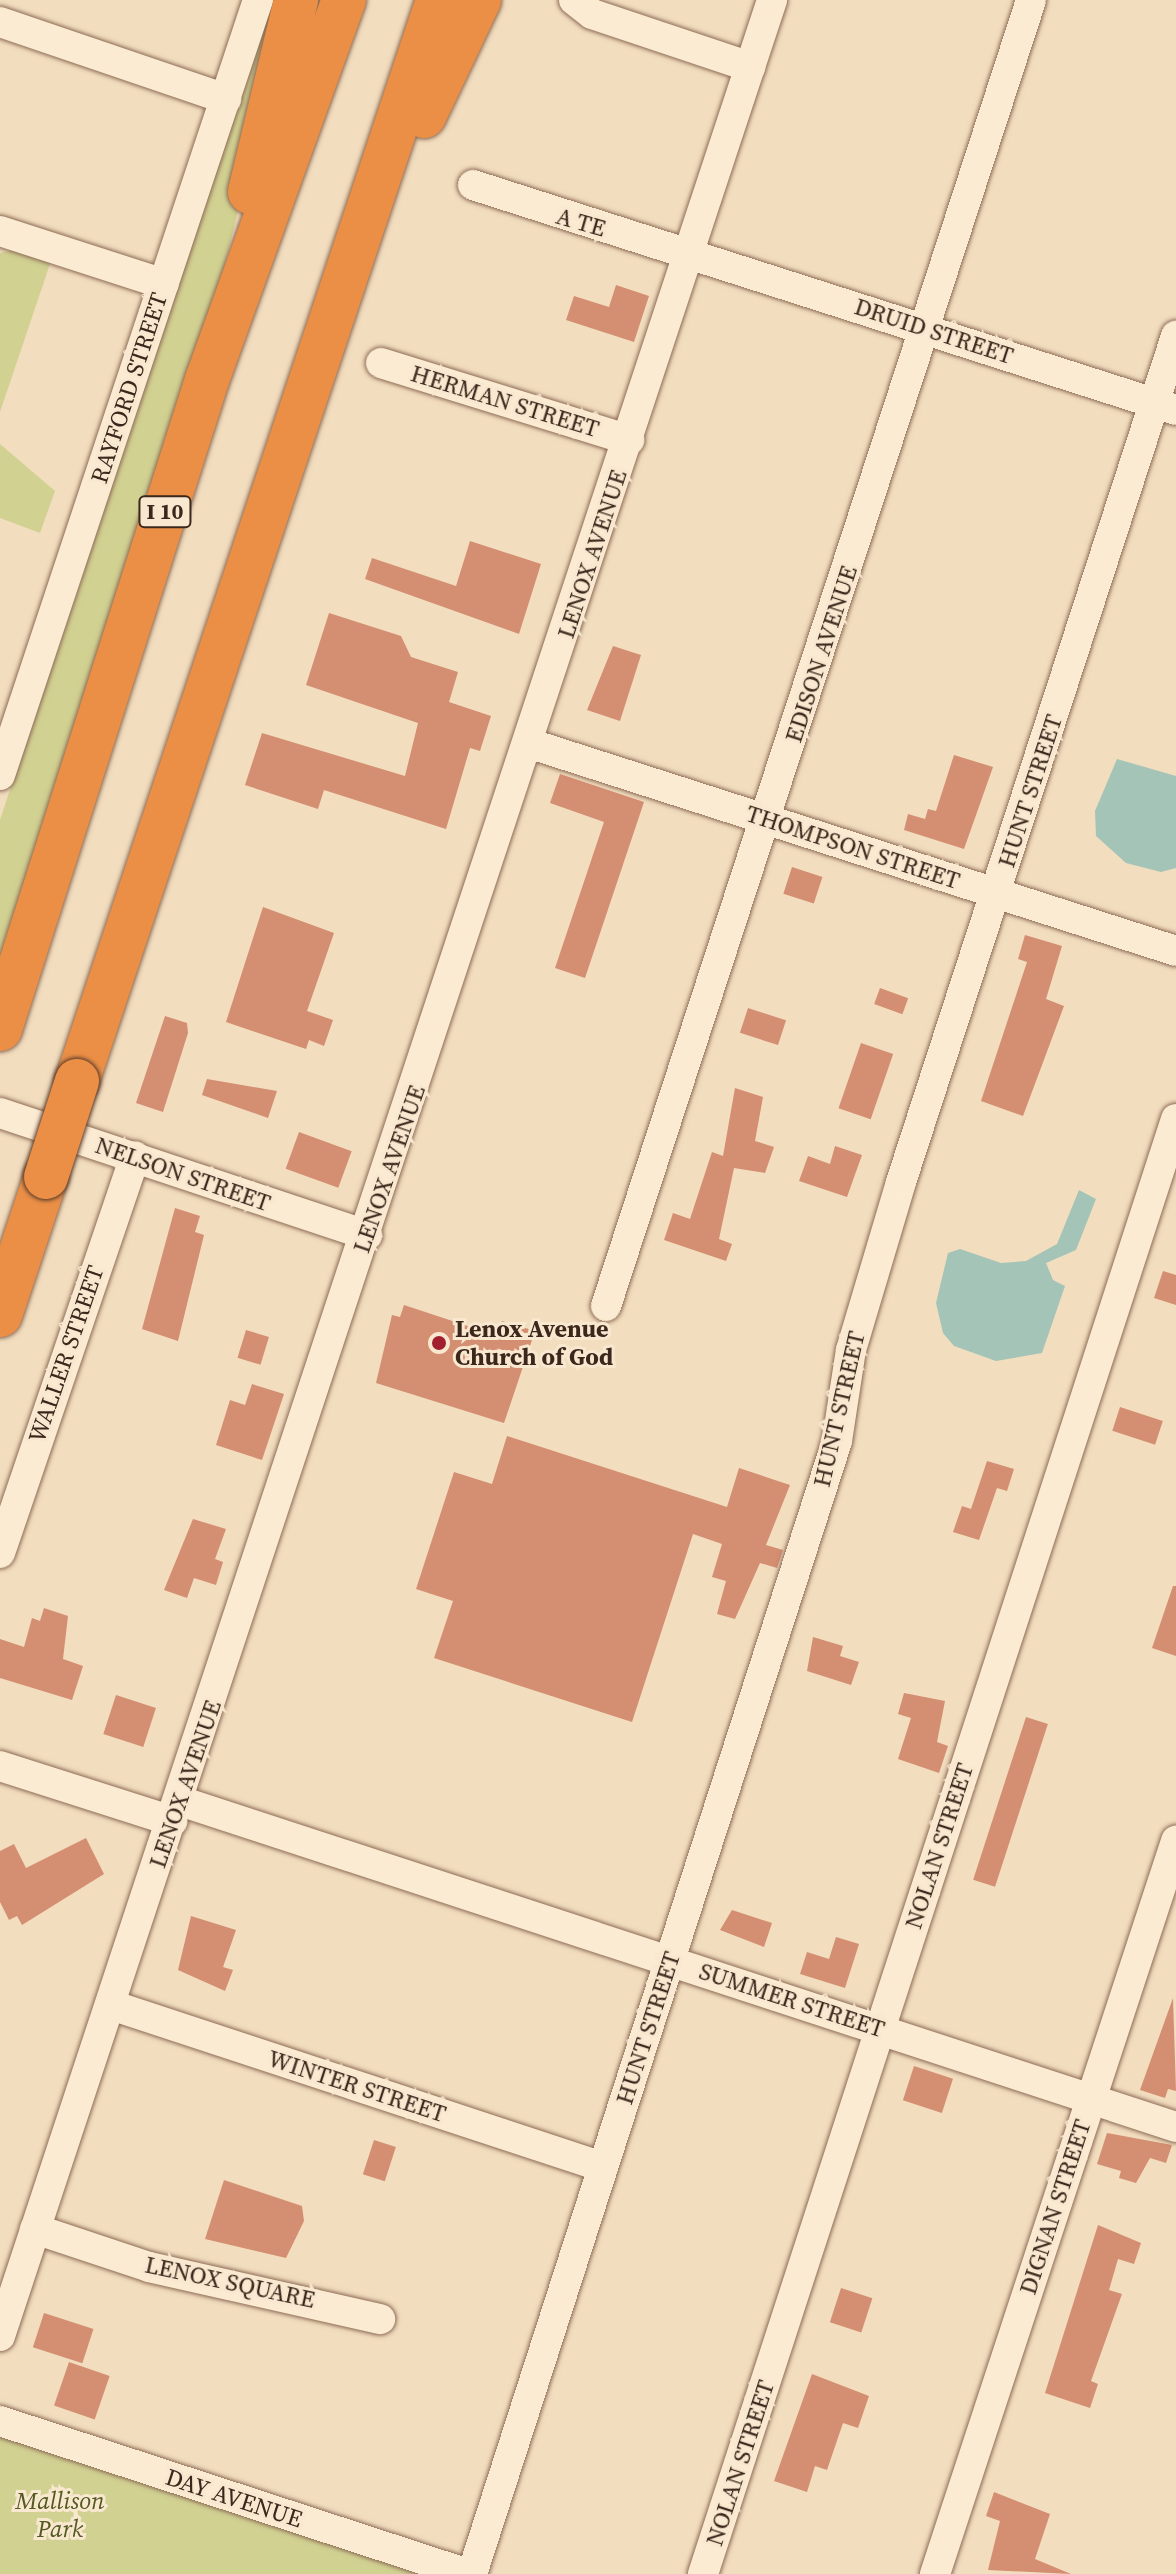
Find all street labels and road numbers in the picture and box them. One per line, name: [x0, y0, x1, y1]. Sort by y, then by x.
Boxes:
street label: A TE: [553, 201, 609, 243]
street label: RAYFORD STREET: [85, 289, 173, 487]
street label: DRUID STREET: [851, 292, 1017, 370]
street label: HERMAN STREET: [407, 359, 603, 443]
street label: LENOX AVENUE: [551, 466, 633, 642]
road number: I 10: [137, 494, 193, 530]
street label: EDISON AVENUE: [779, 562, 863, 746]
street label: HUNT STREET: [992, 711, 1068, 871]
street label: THOMPSON STREET: [743, 799, 963, 895]
street label: LENOX AVENUE: [347, 1081, 431, 1257]
street label: NELSON STREET: [92, 1131, 274, 1217]
street label: WALLER STREET: [22, 1262, 110, 1446]
street label: HUNT STREET: [807, 1328, 871, 1490]
street label: LENOX AVENUE: [143, 1696, 227, 1872]
street label: NOLAN STREET: [899, 1760, 979, 1932]
street label: HUNT STREET: [610, 1948, 686, 2108]
street label: SUMMER STREET: [696, 1956, 888, 2044]
street label: WINTER STREET: [264, 2044, 450, 2128]
street label: DIGNAN STREET: [1013, 2116, 1097, 2298]
street label: LENOX SQUARE: [142, 2250, 318, 2314]
street label: NOLAN STREET: [700, 2377, 780, 2549]
street label: DAY AVENUE: [162, 2462, 306, 2534]

